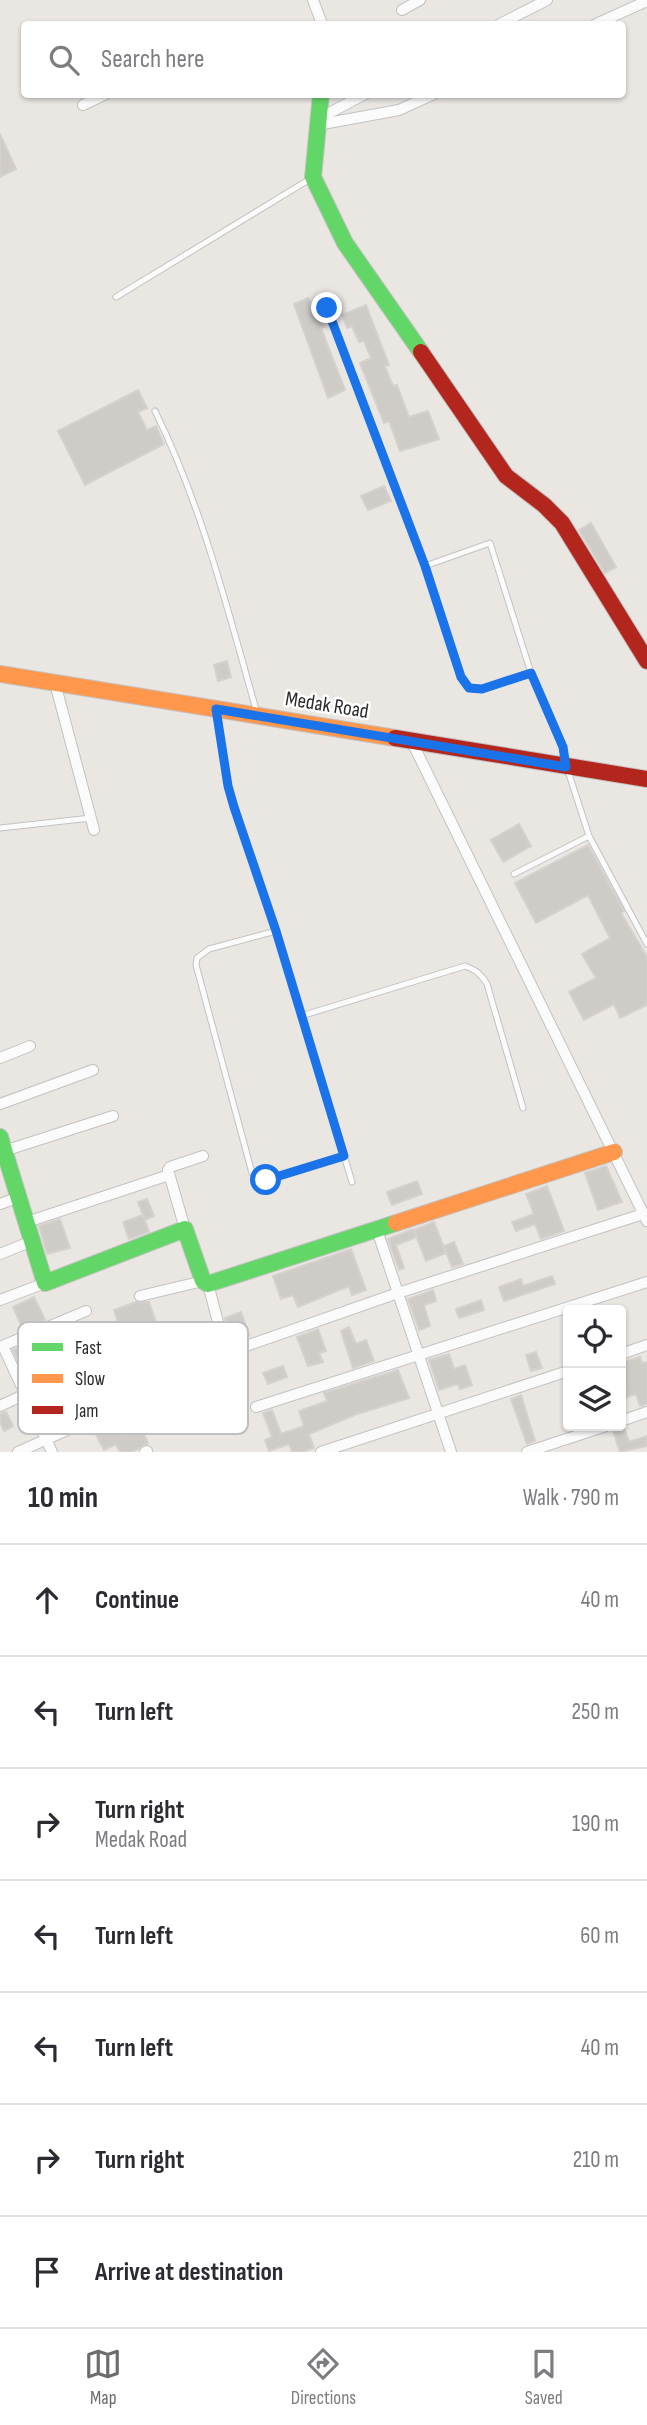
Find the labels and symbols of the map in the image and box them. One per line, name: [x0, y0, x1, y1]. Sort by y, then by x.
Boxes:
route end: [311, 292, 342, 323]
street label: Medak Road: [284, 686, 370, 724]
route start: [250, 1164, 281, 1195]
legend: [18, 1322, 248, 1434]
text: Fast: [75, 1337, 102, 1360]
text: Slow: [75, 1368, 105, 1391]
text: Jam: [74, 1400, 98, 1423]

